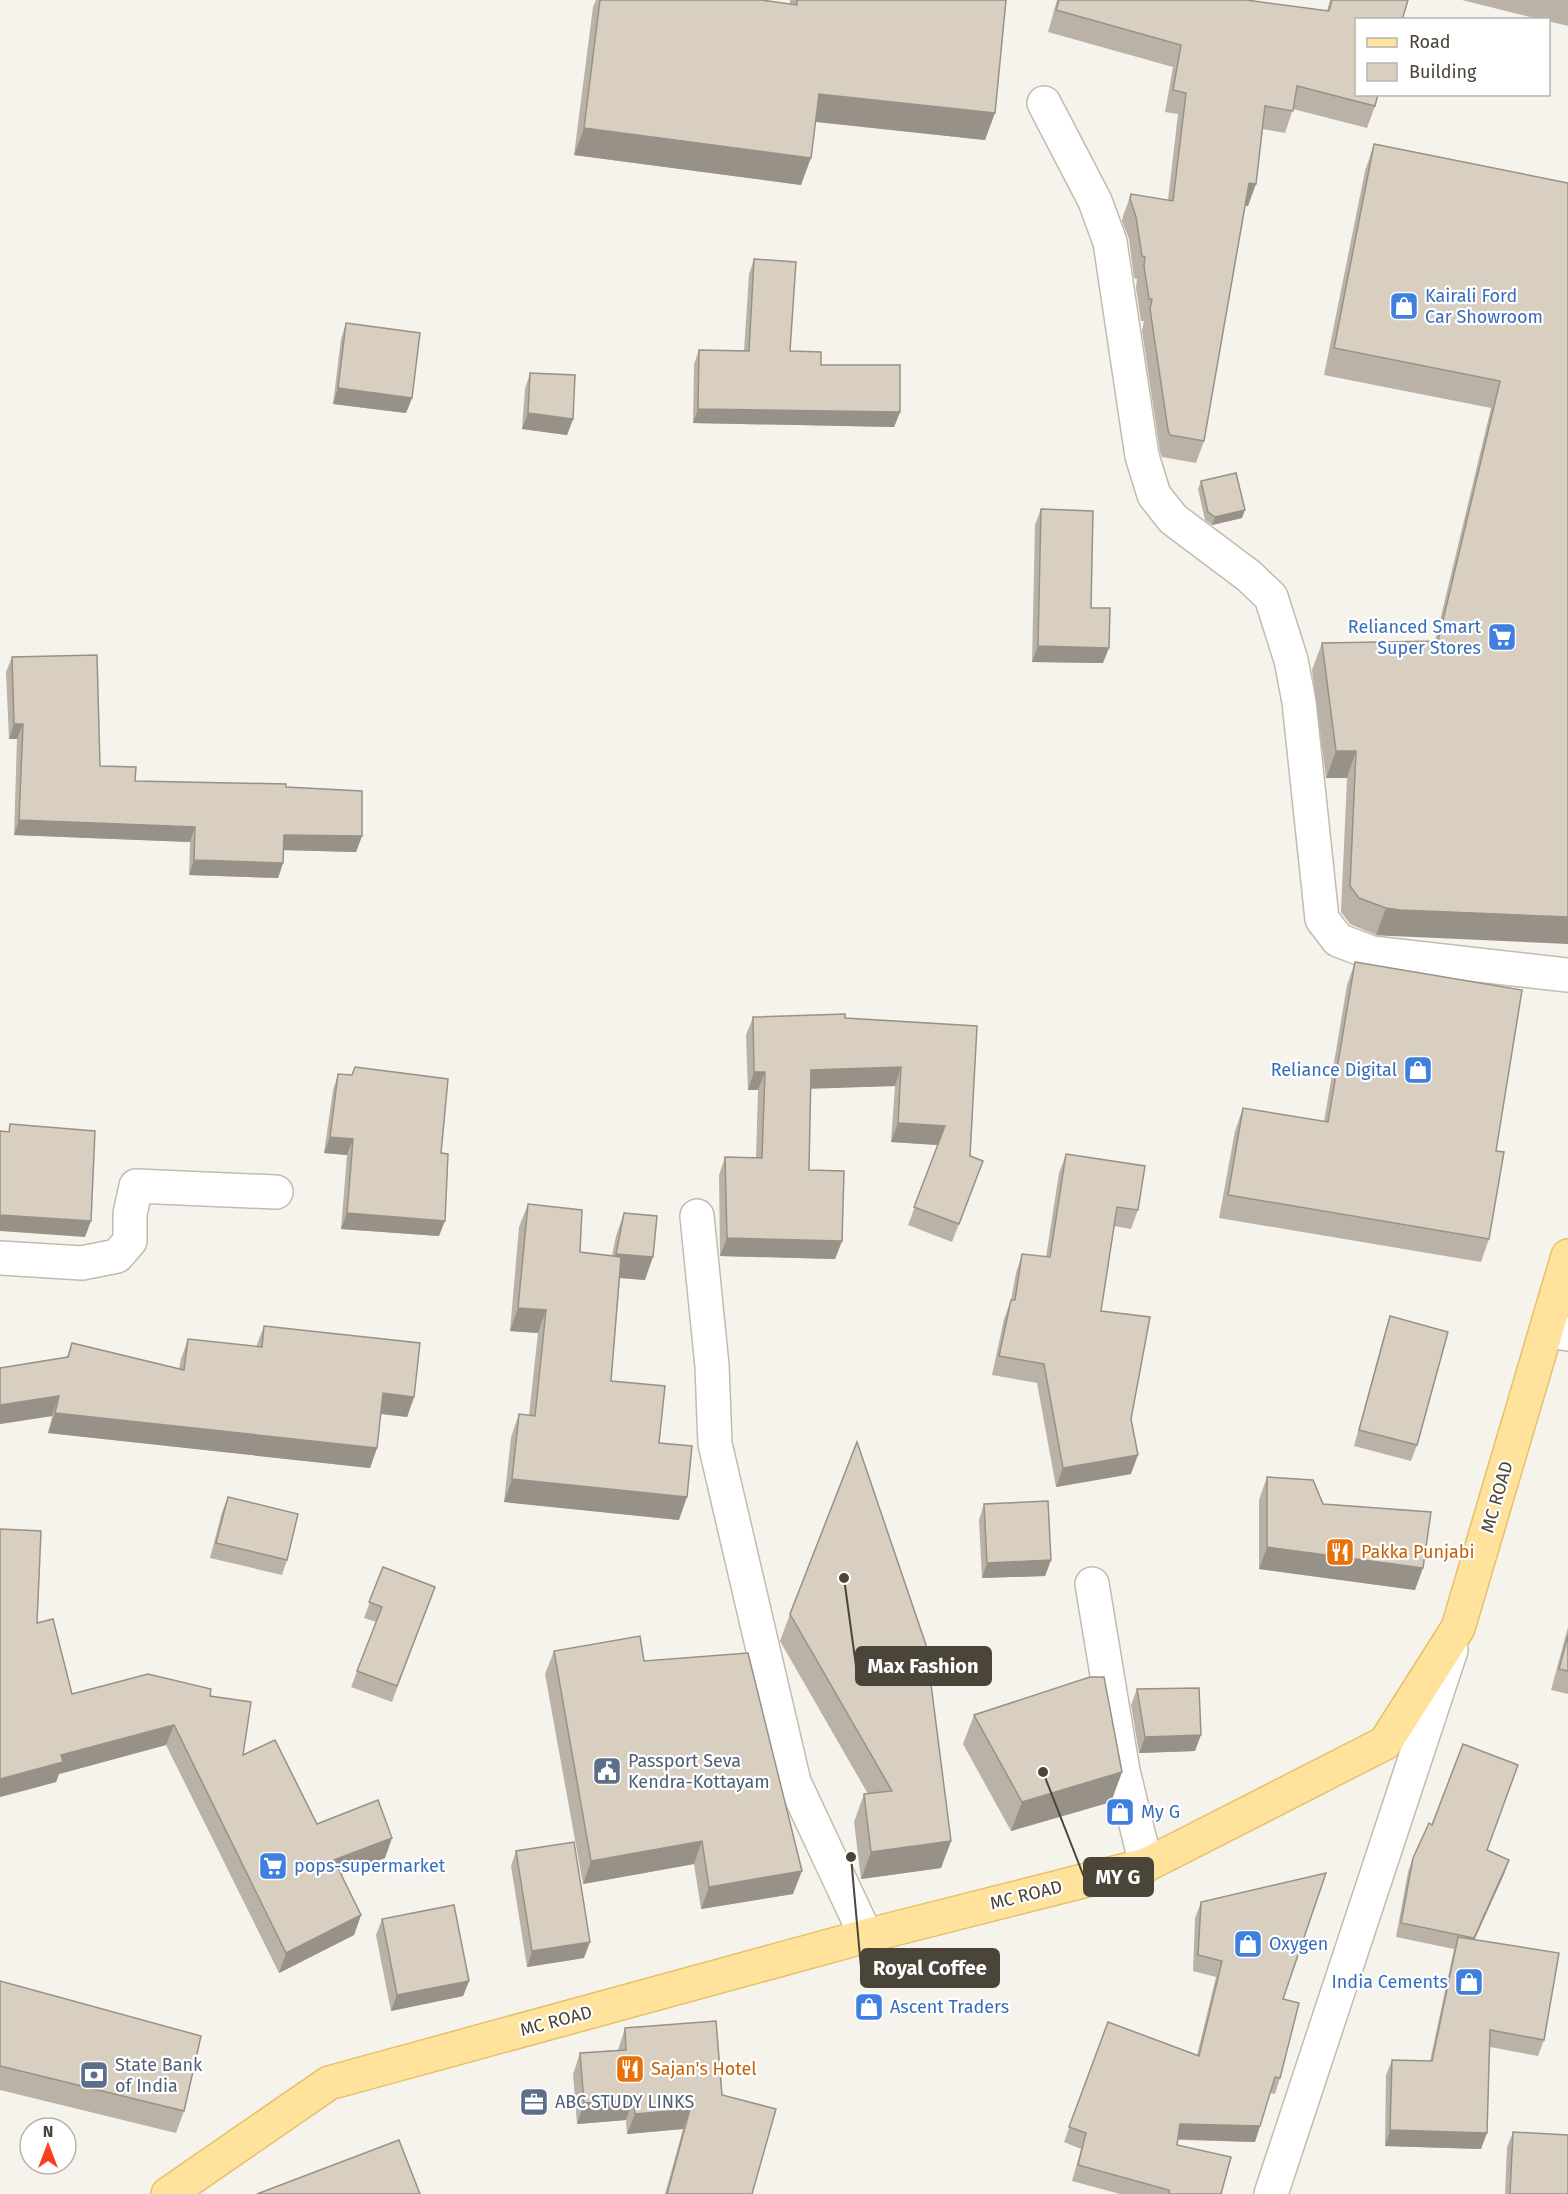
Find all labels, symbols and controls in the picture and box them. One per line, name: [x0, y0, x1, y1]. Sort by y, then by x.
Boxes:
legend: [1355, 18, 1550, 96]
text: Road: [1409, 31, 1451, 53]
text: Building: [1409, 61, 1477, 83]
place label: Kairali Ford Car Showroom: [1425, 285, 1543, 328]
shop icon: Kairali Ford Car Showroom: [1388, 290, 1420, 322]
place label: Relianced Smart Super Stores: [1348, 616, 1481, 659]
supermarket icon: Relianced Smart Super Stores: [1486, 621, 1518, 653]
shop icon: Reliance Digital: [1402, 1054, 1434, 1086]
place label: Reliance Digital: [1271, 1059, 1397, 1081]
street label: MC ROAD: [1476, 1459, 1518, 1535]
restaurant icon: Pakka Punjabi: [1324, 1536, 1356, 1568]
place label: Pakka Punjabi: [1361, 1541, 1475, 1563]
callout: Max Fashion: [856, 1647, 991, 1685]
text: Max Fashion: [867, 1654, 979, 1678]
place label: Passport Seva Kendra-Kottayam: [628, 1750, 770, 1793]
public building icon: Passport Seva Kendra-Kottayam: [591, 1755, 623, 1787]
shop icon: My G: [1104, 1796, 1136, 1828]
place label: My G: [1141, 1801, 1180, 1823]
supermarket icon: pops-supermarket: [257, 1850, 289, 1882]
place label: pops-supermarket: [294, 1855, 446, 1877]
callout: MY G: [1084, 1858, 1153, 1896]
text: MY G: [1096, 1865, 1140, 1889]
street label: MC ROAD: [988, 1875, 1064, 1915]
shop icon: Oxygen: [1232, 1928, 1264, 1960]
place label: Oxygen: [1269, 1933, 1328, 1955]
callout: Royal Coffee: [861, 1949, 999, 1987]
text: Royal Coffee: [873, 1956, 987, 1980]
shop icon: India Cements: [1453, 1966, 1485, 1998]
place label: India Cements: [1332, 1971, 1448, 1993]
shop icon: Ascent Traders: [853, 1991, 885, 2023]
place label: Ascent Traders: [890, 1996, 1009, 2018]
street label: MC ROAD: [518, 2001, 594, 2041]
restaurant icon: Sajan's Hotel: [614, 2053, 646, 2085]
place label: State Bank of India: [115, 2054, 203, 2097]
place label: Sajan's Hotel: [651, 2058, 757, 2080]
bank icon: State Bank of India: [78, 2059, 110, 2091]
office icon: ABC STUDY LINKS: [518, 2086, 550, 2118]
place label: ABC STUDY LINKS: [555, 2091, 694, 2113]
north arrow: [18, 2116, 78, 2176]
text: N: [43, 2122, 53, 2141]

